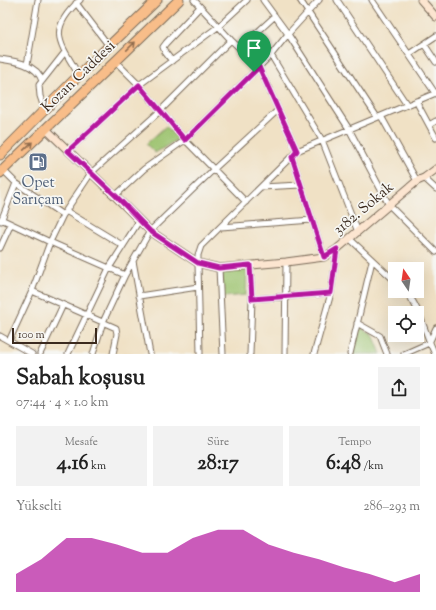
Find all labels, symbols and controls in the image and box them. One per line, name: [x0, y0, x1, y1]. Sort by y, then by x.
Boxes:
pin: [237, 31, 271, 72]
street label: Kozan Caddesi: [37, 36, 121, 118]
icon: arrive: [243, 37, 265, 59]
one-way arrow: [126, 41, 136, 51]
one-way arrow: [23, 141, 33, 151]
fuel station icon: Opet Sarıçam: [27, 151, 49, 173]
place label: Opet Sarıçam: [12, 173, 64, 211]
street label: 3182. Sokak: [329, 178, 399, 240]
north arrow: [388, 262, 424, 298]
map controls: [388, 262, 424, 342]
button: locate: [388, 306, 424, 342]
scale bar: [12, 326, 97, 345]
text: 100 m: [18, 327, 45, 343]
text: Sabah koşusu: [16, 363, 145, 395]
button: share: [378, 367, 420, 409]
text: 07:44 · 4 × 1.0 km: [16, 394, 108, 412]
text: Mesafe: [65, 434, 98, 450]
text: Süre: [207, 434, 229, 450]
text: Tempo: [338, 434, 371, 450]
text: 4.16: [57, 450, 89, 479]
text: 28:17: [197, 450, 239, 479]
text: 6:48: [326, 450, 361, 479]
text: km: [89, 458, 106, 474]
text: /km: [361, 458, 383, 474]
text: Yükselti: [16, 498, 62, 516]
text: 286–293 m: [363, 498, 420, 516]

